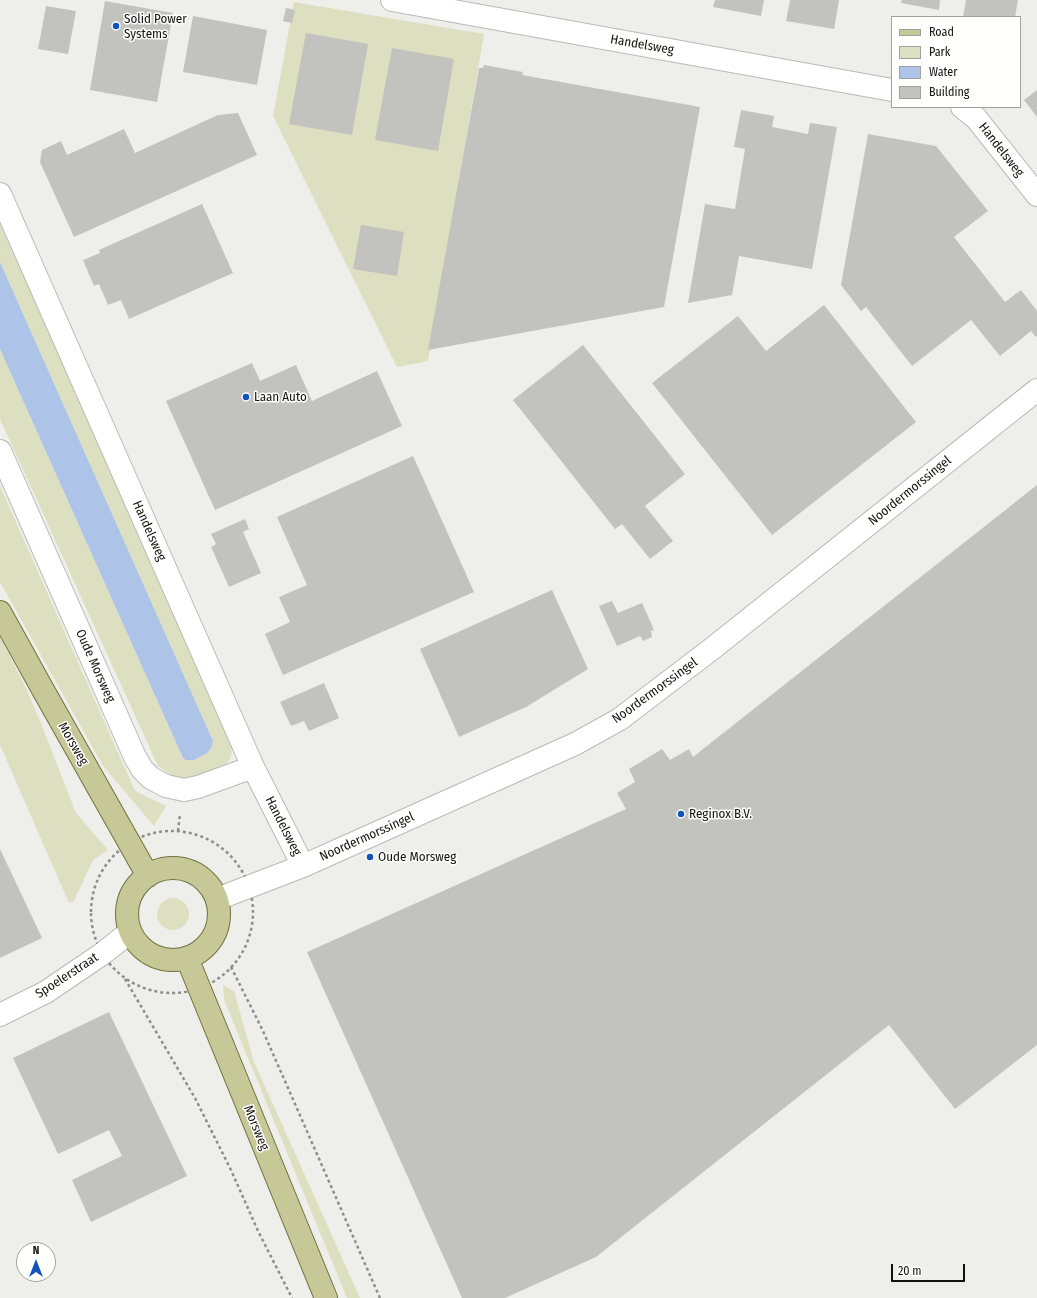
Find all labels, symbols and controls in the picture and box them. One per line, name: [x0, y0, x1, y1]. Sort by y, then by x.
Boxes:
place label: Solid Power Systems: [124, 11, 187, 42]
legend: [891, 16, 1021, 108]
marker: Solid Power Systems: [111, 21, 121, 31]
text: Road: [929, 25, 954, 39]
street label: Handelsweg: [609, 32, 675, 58]
text: Park: [929, 45, 950, 59]
text: Water: [929, 65, 957, 79]
text: Building: [929, 85, 969, 99]
street label: Handelsweg: [975, 120, 1027, 180]
place label: Laan Auto: [254, 389, 307, 405]
marker: Laan Auto: [241, 392, 251, 402]
street label: Noordermorssingel: [866, 453, 954, 529]
street label: Handelsweg: [129, 498, 169, 564]
street label: Oude Morsweg: [72, 627, 118, 705]
street label: Noordermorssingel: [609, 655, 701, 727]
street label: Morsweg: [55, 720, 91, 768]
street label: Handelsweg: [261, 794, 305, 858]
place label: Reginox B.V.: [689, 806, 752, 822]
street label: Noordermorssingel: [317, 809, 417, 865]
marker: Reginox B.V.: [676, 809, 686, 819]
place label: Oude Morsweg: [378, 849, 456, 865]
marker: Oude Morsweg: [365, 852, 375, 862]
street label: Spoelerstraat: [33, 950, 101, 1002]
street label: Morsweg: [240, 1103, 272, 1153]
north arrow: [16, 1242, 56, 1282]
text: N: [33, 1244, 39, 1257]
scale bar: [893, 1256, 967, 1282]
text: 20 m: [898, 1264, 922, 1278]

